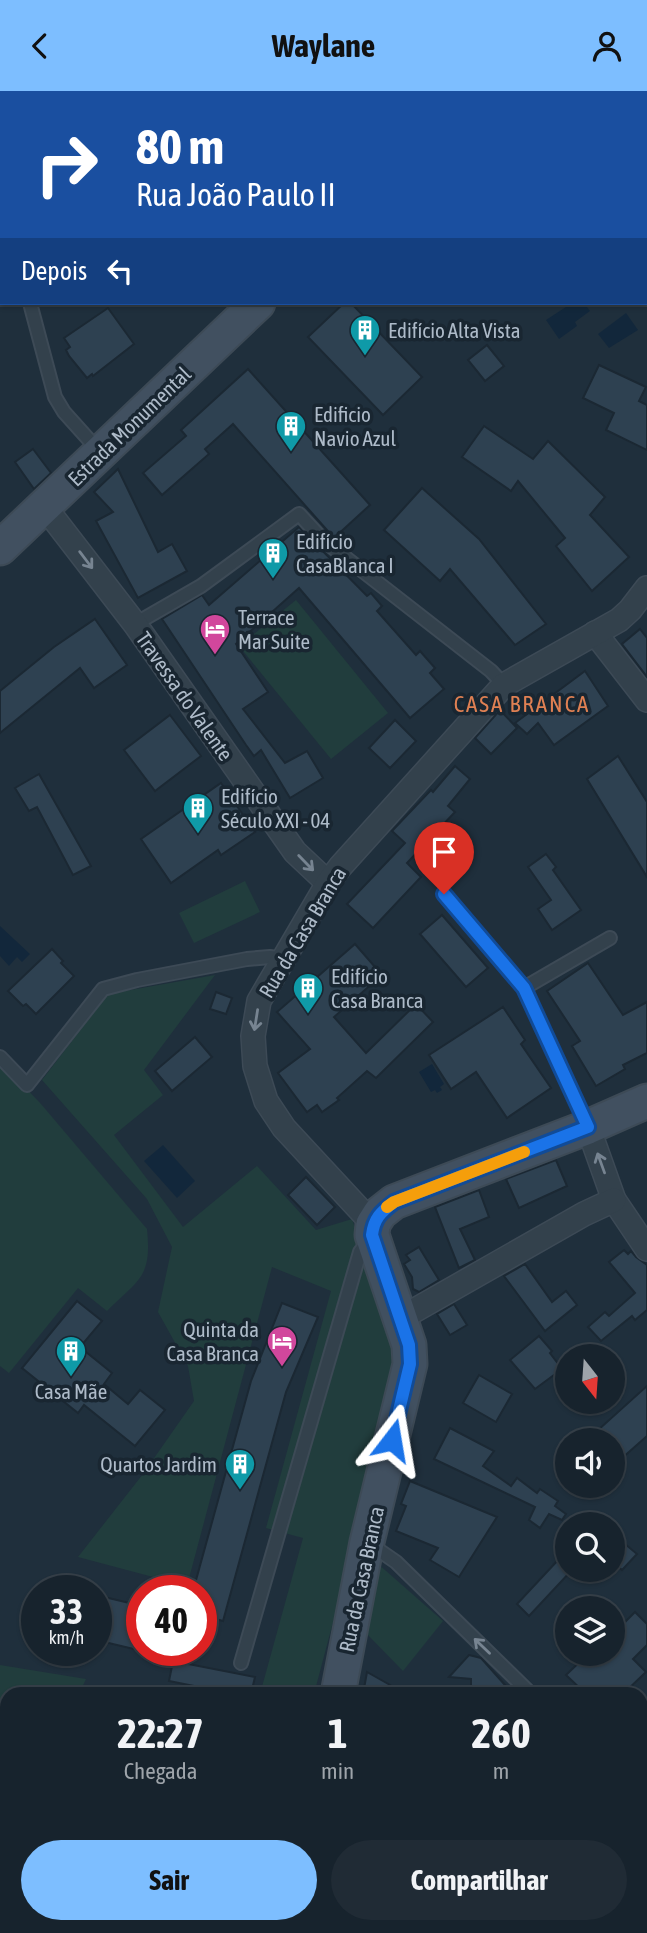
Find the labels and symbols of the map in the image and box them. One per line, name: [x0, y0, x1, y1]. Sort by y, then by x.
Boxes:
building icon: Edifício Alta Vista: [348, 313, 382, 357]
place label: Edifício Alta Vista: [388, 318, 521, 342]
street label: Estrada Monumental: [63, 361, 196, 491]
place label: Edificio Navio Azul: [314, 402, 396, 450]
building icon: Edificio Navio Azul: [274, 409, 308, 453]
place label: Edifício CasaBlanca I: [296, 529, 394, 577]
building icon: Edifício CasaBlanca I: [256, 536, 290, 580]
one-way arrow: [79, 550, 94, 568]
place label: Terrace Mar Suite: [238, 605, 310, 653]
hotel icon: Terrace Mar Suite: [198, 612, 232, 656]
street label: Travessa do Valente: [132, 627, 238, 765]
district label: CASA BRANCA: [454, 691, 590, 717]
place label: Edifício Século XXI - 04: [221, 784, 330, 832]
building icon: Edifício Século XXI - 04: [181, 791, 215, 835]
pin: [414, 822, 474, 894]
one-way arrow: [297, 854, 314, 871]
street label: Rua da Casa Branca: [254, 862, 350, 1002]
place label: Edifício Casa Branca: [331, 964, 423, 1012]
building icon: Edifício Casa Branca: [291, 971, 325, 1015]
one-way arrow: [249, 1008, 262, 1031]
one-way arrow: [594, 1153, 606, 1175]
place label: Quinta da Casa Branca: [167, 1317, 259, 1365]
hotel icon: Quinta da Casa Branca: [265, 1324, 299, 1368]
building icon: Casa Mãe: [54, 1334, 88, 1378]
north arrow: [555, 1344, 625, 1414]
place label: Casa Mãe: [35, 1379, 107, 1403]
position arrow: [355, 1403, 429, 1477]
building icon: Quartos Jardim: [223, 1447, 257, 1491]
place label: Quartos Jardim: [100, 1452, 217, 1476]
street label: Rua da Casa Branca: [334, 1504, 388, 1654]
speed limit sign: 40: [126, 1575, 217, 1666]
one-way arrow: [474, 1638, 491, 1655]

